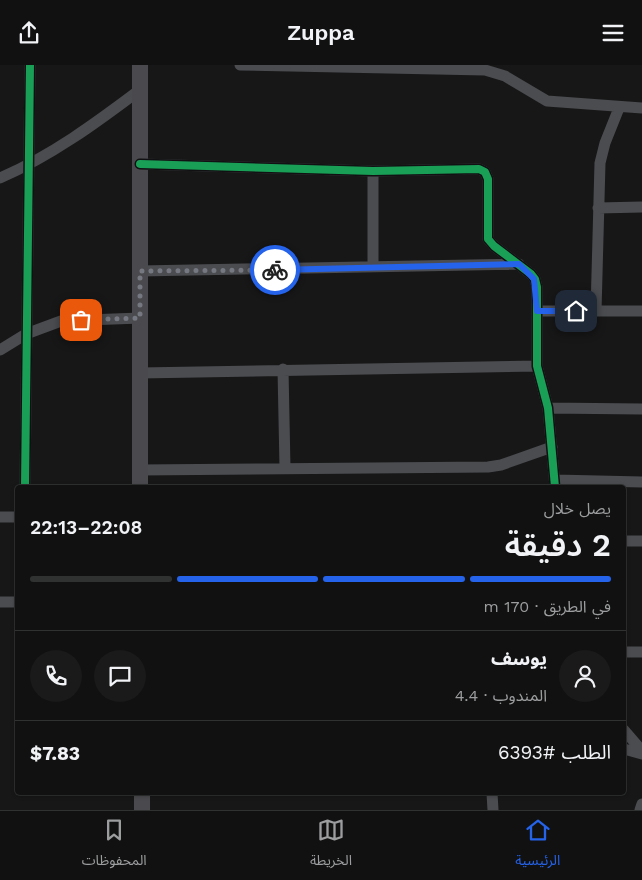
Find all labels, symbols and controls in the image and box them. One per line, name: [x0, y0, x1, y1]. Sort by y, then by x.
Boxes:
icon: share: [15, 19, 43, 47]
icon: menu: [599, 19, 627, 47]
text: Zuppa: [287, 20, 355, 45]
courier: [250, 245, 300, 295]
icon: bike: [261, 256, 289, 284]
pin: [555, 290, 597, 332]
icon: home: [562, 297, 590, 325]
pin: [60, 299, 102, 341]
icon: bag: [67, 306, 95, 334]
text: يصل خلال: [544, 499, 611, 518]
text: 22:08–22:13: [30, 516, 142, 539]
text: 2 دقيقة: [505, 526, 611, 564]
text: في الطريق · 170 m: [484, 597, 611, 616]
text: يوسف: [491, 647, 547, 670]
button: phone: [30, 650, 82, 702]
button: chat: [94, 650, 146, 702]
button: person: [559, 650, 611, 702]
text: المندوب · 4.4: [455, 686, 547, 705]
text: الطلب #6393: [498, 741, 611, 764]
text: $7.83: [30, 742, 80, 765]
tab: المحفوظات: [82, 816, 147, 875]
tab: الخريطة: [310, 816, 352, 875]
tab: الرئيسية: [515, 816, 560, 875]

